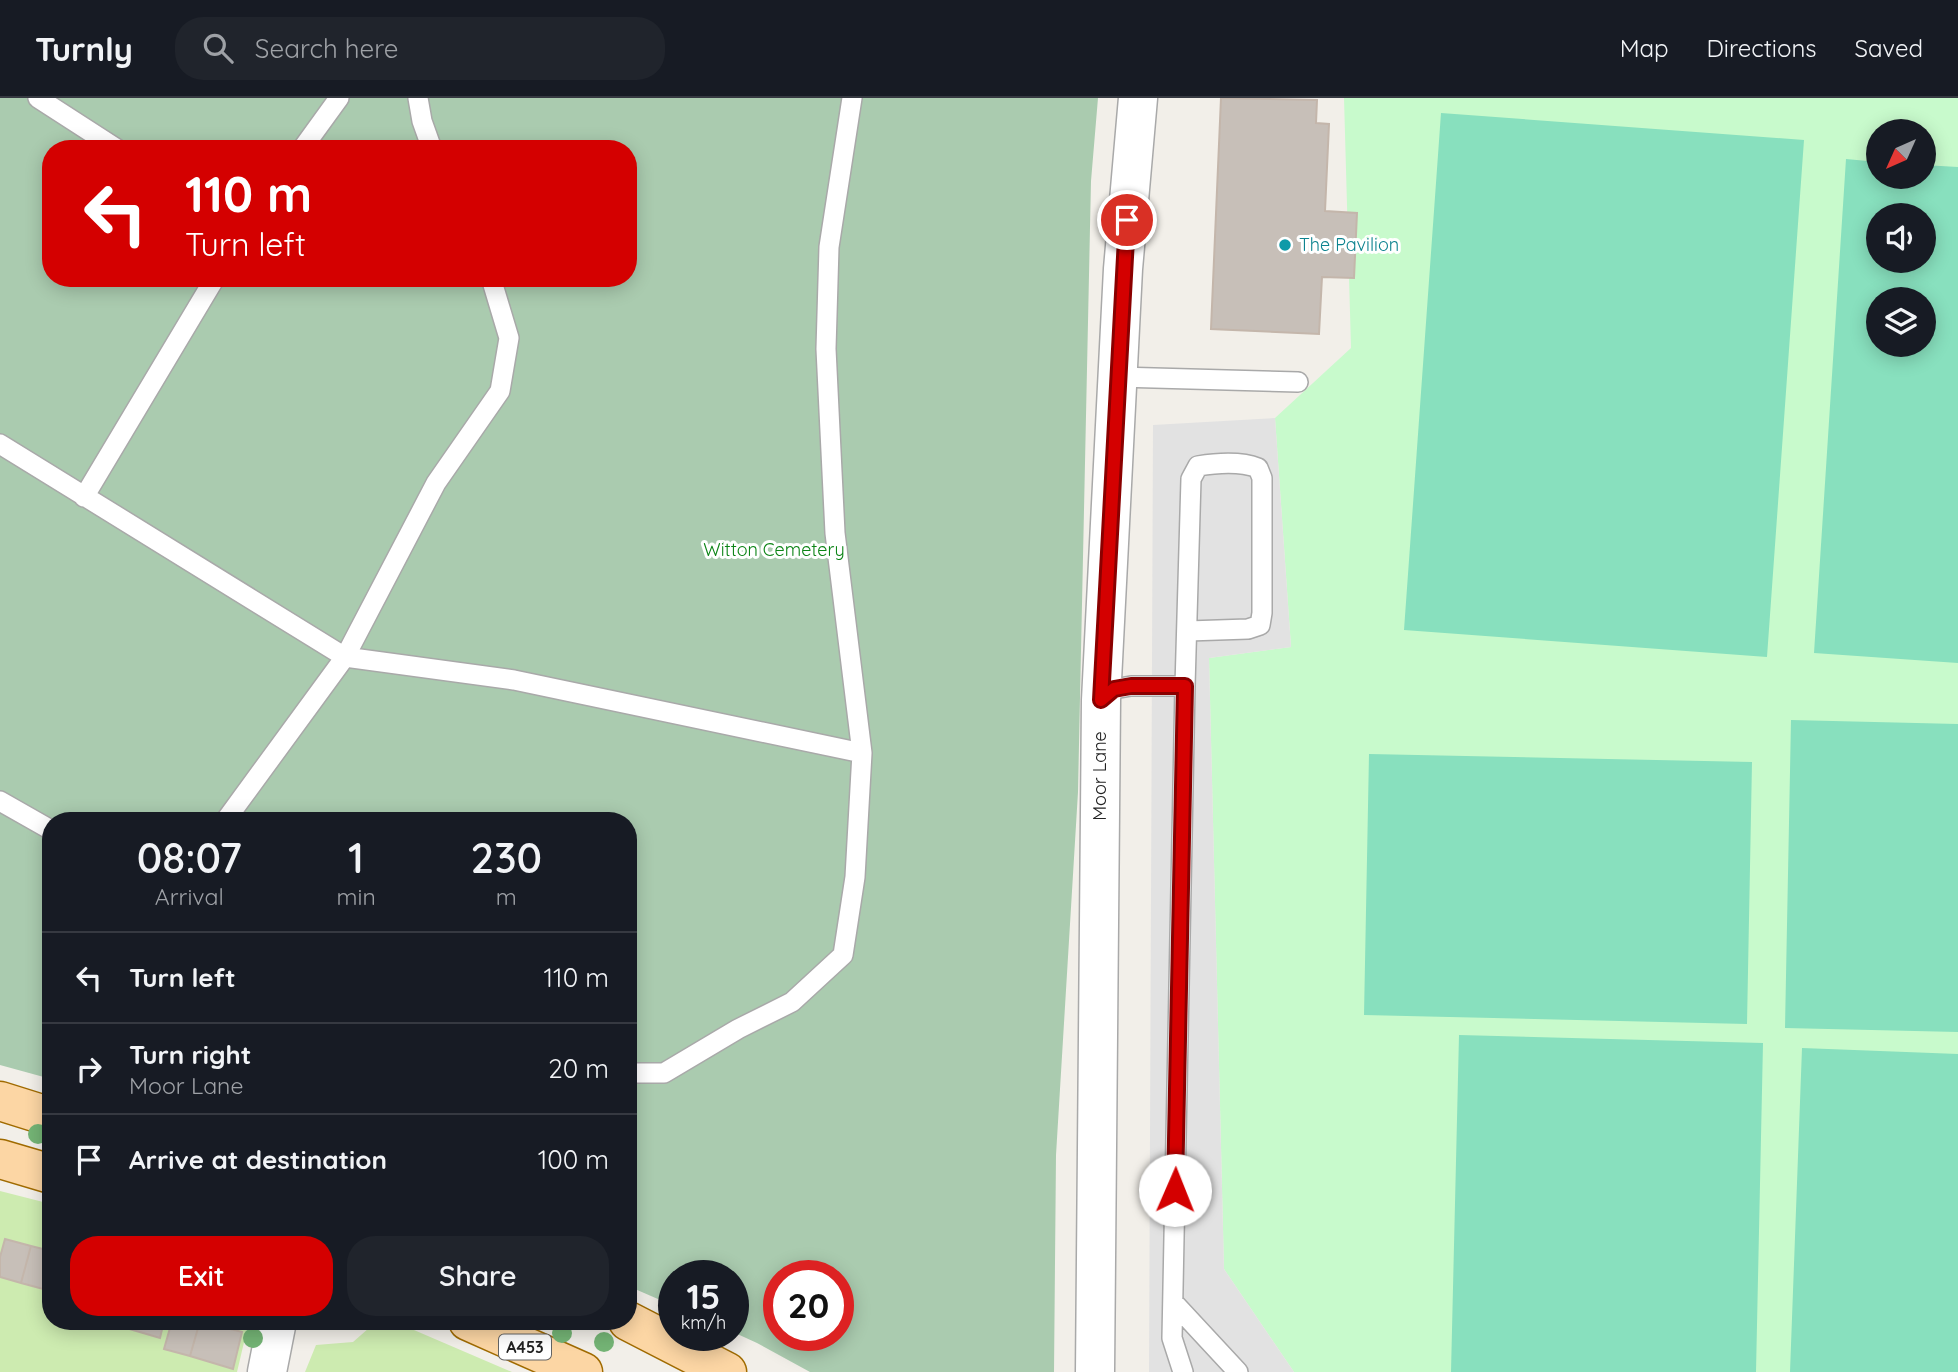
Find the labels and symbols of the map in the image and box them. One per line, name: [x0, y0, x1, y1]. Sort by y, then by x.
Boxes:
north arrow: [1866, 119, 1936, 189]
pin: [1097, 190, 1157, 250]
place label: The Pavilion: [1299, 233, 1399, 256]
marker: The Pavilion: [1277, 237, 1293, 253]
park label: Witton Cemetery: [703, 538, 845, 561]
street label: Moor Lane: [1088, 731, 1111, 821]
position arrow: [1138, 1153, 1212, 1227]
speed limit sign: 20: [763, 1260, 854, 1351]
road number: A453: [499, 1334, 551, 1359]

